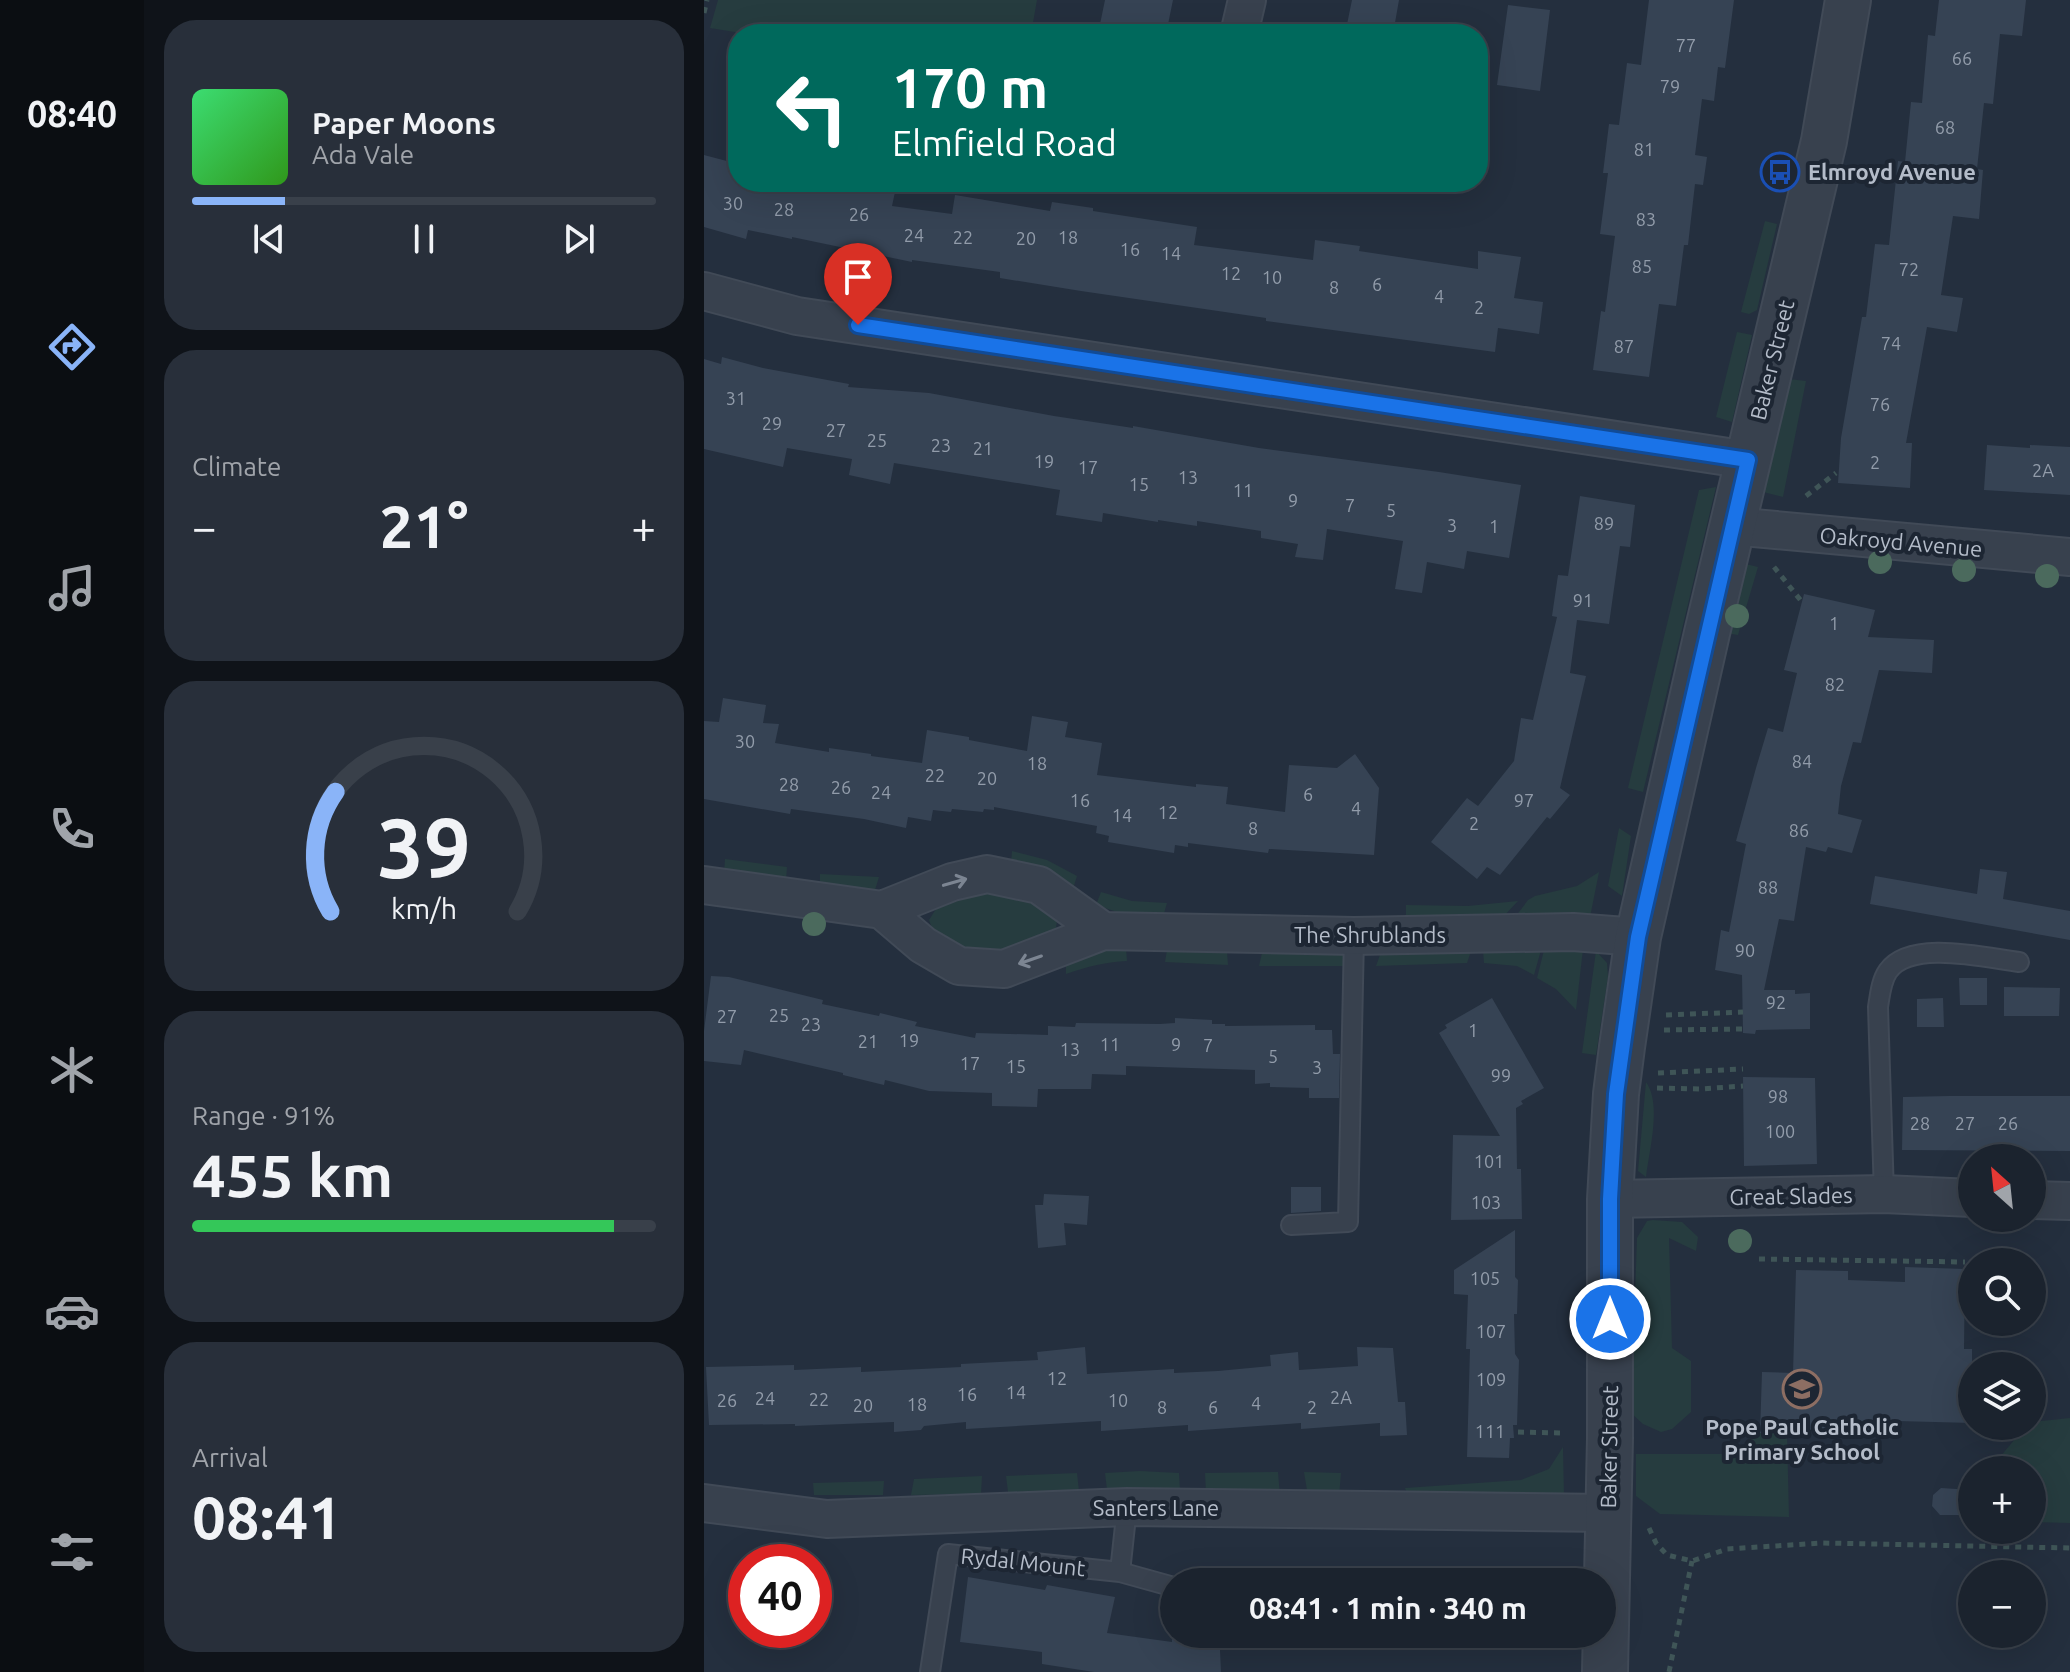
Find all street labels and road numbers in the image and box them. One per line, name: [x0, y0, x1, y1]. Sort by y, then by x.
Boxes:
street label: Baker Street: [1745, 297, 1799, 423]
street label: Oakroyd Avenue: [1819, 522, 1983, 561]
street label: The Shrublands: [1294, 922, 1446, 947]
street label: Great Slades: [1729, 1182, 1853, 1209]
street label: Baker Street: [1595, 1385, 1622, 1509]
street label: Santers Lane: [1093, 1495, 1219, 1520]
street label: Rydal Mount: [960, 1543, 1087, 1581]

